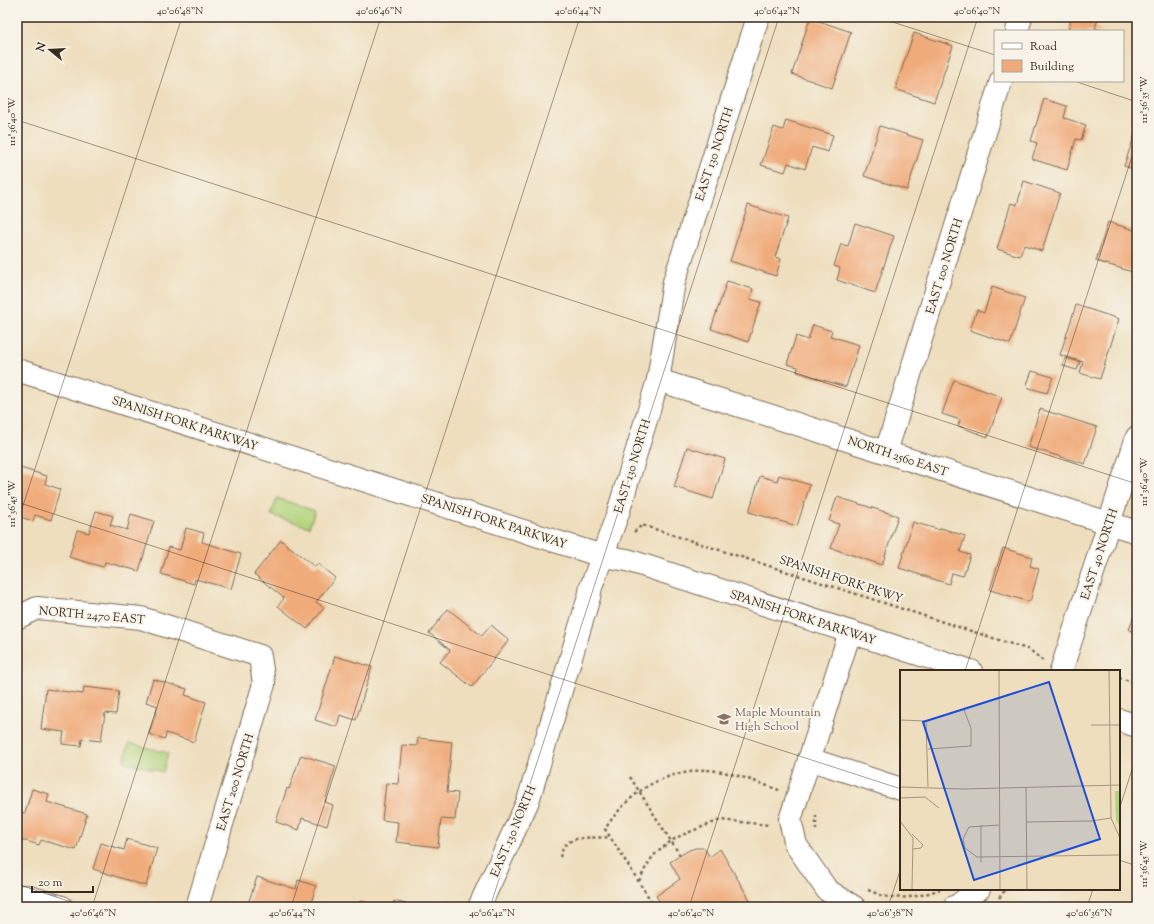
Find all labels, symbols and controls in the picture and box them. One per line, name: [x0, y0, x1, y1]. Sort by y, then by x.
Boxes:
text: 40°06'48"N: [157, 4, 203, 19]
text: 40°06'46"N: [356, 4, 402, 19]
text: 40°06'44"N: [555, 4, 601, 19]
text: 40°06'42"N: [754, 4, 800, 19]
text: 40°06'40"N: [954, 4, 1000, 19]
north arrow: [30, 30, 70, 70]
legend: [994, 30, 1124, 82]
text: Road: [1030, 38, 1057, 56]
text: N: [32, 40, 50, 55]
text: Building: [1030, 58, 1074, 76]
text: 111°36'35"W: [1137, 76, 1152, 124]
text: 111°36'40"W: [5, 98, 20, 146]
street label: EAST 130 NORTH: [691, 104, 739, 204]
street label: EAST 100 NORTH: [922, 216, 968, 316]
street label: SPANISH FORK PARKWAY: [109, 392, 260, 456]
street label: EAST 130 NORTH: [610, 416, 656, 516]
street label: NORTH 2560 EAST: [845, 432, 951, 482]
text: 111°36'40"W: [1137, 458, 1152, 506]
text: 111°36'45"W: [5, 480, 20, 528]
street label: SPANISH FORK PARKWAY: [418, 490, 569, 554]
street label: EAST 40 NORTH: [1077, 506, 1123, 602]
street label: SPANISH FORK PKWY: [777, 551, 905, 609]
street label: SPANISH FORK PARKWAY: [727, 586, 878, 650]
street label: NORTH 2470 EAST: [38, 602, 146, 630]
inset map: [900, 670, 1120, 890]
place label: Maple Mountain High School: [735, 704, 821, 736]
school or university icon: Maple Mountain High School: [716, 711, 732, 727]
street label: EAST 200 NORTH: [213, 731, 259, 833]
street label: EAST 130 NORTH: [486, 782, 542, 880]
text: 111°36'45"W: [1137, 840, 1152, 888]
scale bar: [32, 868, 93, 894]
text: 20 m: [38, 874, 63, 892]
text: 40°06'46"N: [70, 906, 116, 921]
text: 40°06'44"N: [269, 906, 315, 921]
text: 40°06'42"N: [469, 906, 515, 921]
text: 40°06'40"N: [668, 906, 714, 921]
text: 40°06'38"N: [867, 906, 913, 921]
text: 40°06'36"N: [1066, 906, 1112, 921]

